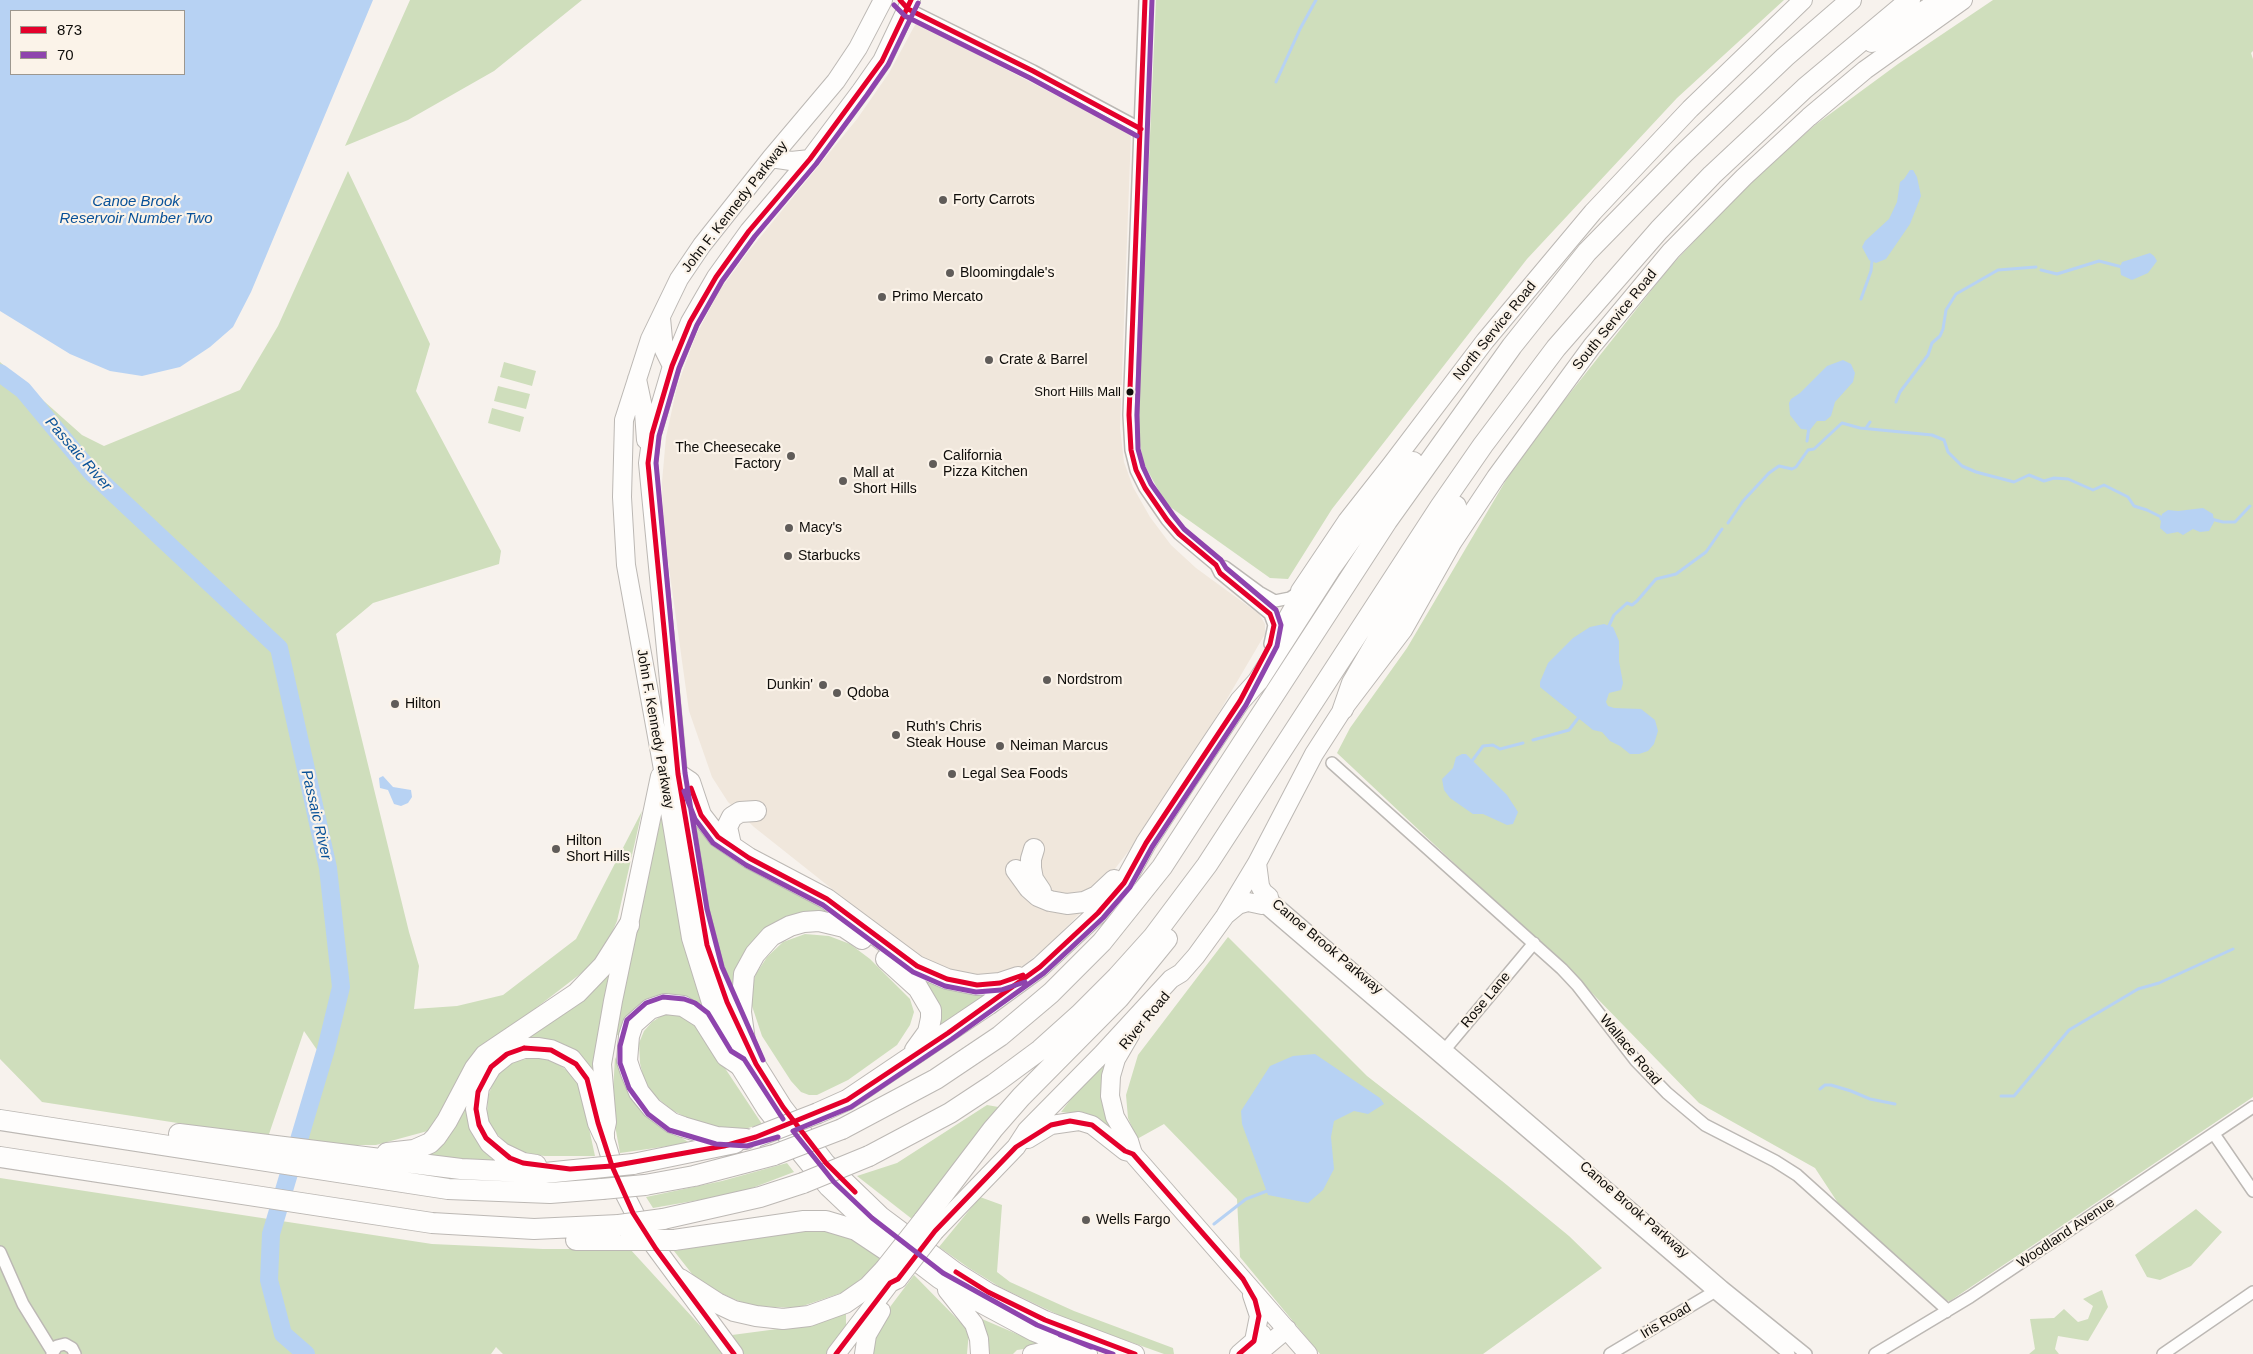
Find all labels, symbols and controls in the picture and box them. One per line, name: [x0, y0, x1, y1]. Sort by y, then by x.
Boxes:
legend: [10, 10, 185, 75]
text: 873: [57, 21, 82, 38]
text: 70: [57, 46, 74, 63]
street label: John F. Kennedy Parkway: [679, 138, 791, 276]
place label: Forty Carrots: [953, 192, 1035, 208]
water label: Canoe Brook Reservoir Number Two: [59, 193, 213, 228]
marker: Forty Carrots: [937, 194, 949, 206]
place label: Bloomingdale's: [960, 265, 1055, 281]
street label: South Service Road: [1569, 266, 1661, 374]
marker: Bloomingdale's: [944, 267, 956, 279]
street label: North Service Road: [1450, 278, 1540, 384]
place label: Primo Mercato: [892, 289, 983, 305]
marker: Primo Mercato: [876, 291, 888, 303]
place label: Crate & Barrel: [999, 352, 1088, 368]
marker: Crate & Barrel: [983, 354, 995, 366]
place label: Short Hills Mall: [1034, 384, 1121, 400]
marker: Short Hills Mall: [1125, 387, 1135, 397]
water label: Passaic River: [41, 413, 115, 495]
place label: The Cheesecake Factory: [675, 440, 781, 472]
place label: California Pizza Kitchen: [943, 448, 1028, 481]
marker: The Cheesecake Factory: [785, 450, 797, 462]
marker: California Pizza Kitchen: [927, 458, 939, 470]
place label: Mall at Short Hills: [853, 465, 917, 498]
marker: Mall at Short Hills: [837, 475, 849, 487]
place label: Macy's: [799, 520, 842, 536]
marker: Macy's: [783, 522, 795, 534]
place label: Starbucks: [798, 548, 860, 564]
marker: Starbucks: [782, 550, 794, 562]
street label: John F. Kennedy Parkway: [633, 648, 677, 810]
place label: Nordstrom: [1057, 672, 1122, 688]
marker: Nordstrom: [1041, 674, 1053, 686]
place label: Dunkin': [767, 677, 813, 693]
marker: Dunkin': [817, 679, 829, 691]
place label: Qdoba: [847, 685, 889, 701]
marker: Qdoba: [831, 687, 843, 699]
place label: Hilton: [405, 696, 441, 712]
marker: Hilton: [389, 698, 401, 710]
place label: Ruth's Chris Steak House: [906, 719, 986, 752]
marker: Ruth's Chris Steak House: [890, 729, 902, 741]
place label: Neiman Marcus: [1010, 738, 1108, 754]
marker: Neiman Marcus: [994, 740, 1006, 752]
place label: Legal Sea Foods: [962, 766, 1068, 782]
water label: Passaic River: [297, 768, 335, 862]
marker: Legal Sea Foods: [946, 768, 958, 780]
place label: Hilton Short Hills: [566, 833, 630, 866]
marker: Hilton Short Hills: [550, 843, 562, 855]
street label: Canoe Brook Parkway: [1268, 896, 1386, 998]
street label: Rose Lane: [1458, 969, 1514, 1031]
street label: River Road: [1116, 989, 1174, 1053]
street label: Wallace Road: [1596, 1011, 1664, 1089]
street label: Canoe Brook Parkway: [1576, 1158, 1692, 1262]
street label: Woodland Avenue: [2014, 1194, 2118, 1272]
place label: Wells Fargo: [1096, 1212, 1170, 1228]
marker: Wells Fargo: [1080, 1214, 1092, 1226]
street label: Iris Road: [1638, 1299, 1694, 1343]

